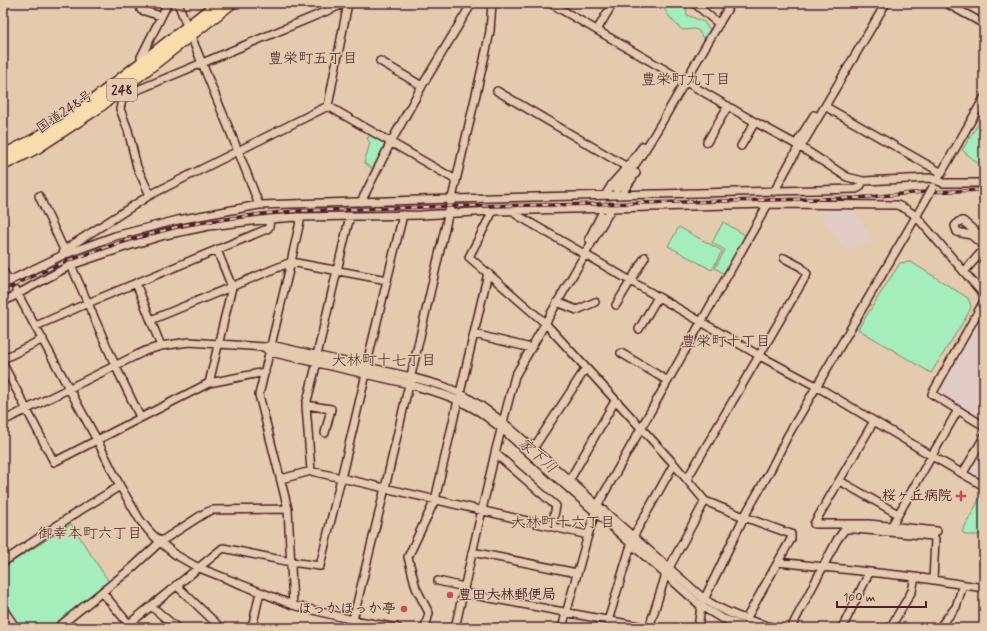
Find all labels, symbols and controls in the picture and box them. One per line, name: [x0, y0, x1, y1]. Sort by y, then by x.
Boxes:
district label: 豊栄町五丁目: [268, 49, 358, 69]
district label: 豊栄町九丁目: [641, 70, 731, 90]
road number: 248: [107, 79, 137, 101]
street label: 国道248号: [33, 86, 97, 138]
district label: 豊栄町十丁目: [681, 332, 771, 352]
district label: 大林町十七丁目: [331, 351, 437, 371]
water label: 家下川: [513, 434, 561, 478]
place label: 桜ヶ丘病院: [882, 487, 952, 505]
marker: 桜ヶ丘病院: [955, 490, 967, 502]
district label: 大林町十六丁目: [510, 513, 616, 533]
district label: 御幸本町六丁目: [37, 524, 143, 544]
scale bar: [837, 583, 926, 609]
place label: 豊田大林郵便局: [458, 586, 556, 604]
marker: 豊田大林郵便局: [445, 590, 455, 600]
text: 100 m: [843, 590, 875, 606]
place label: ほっかほっか亭: [298, 600, 396, 618]
marker: ほっかほっか亭: [399, 604, 409, 614]

